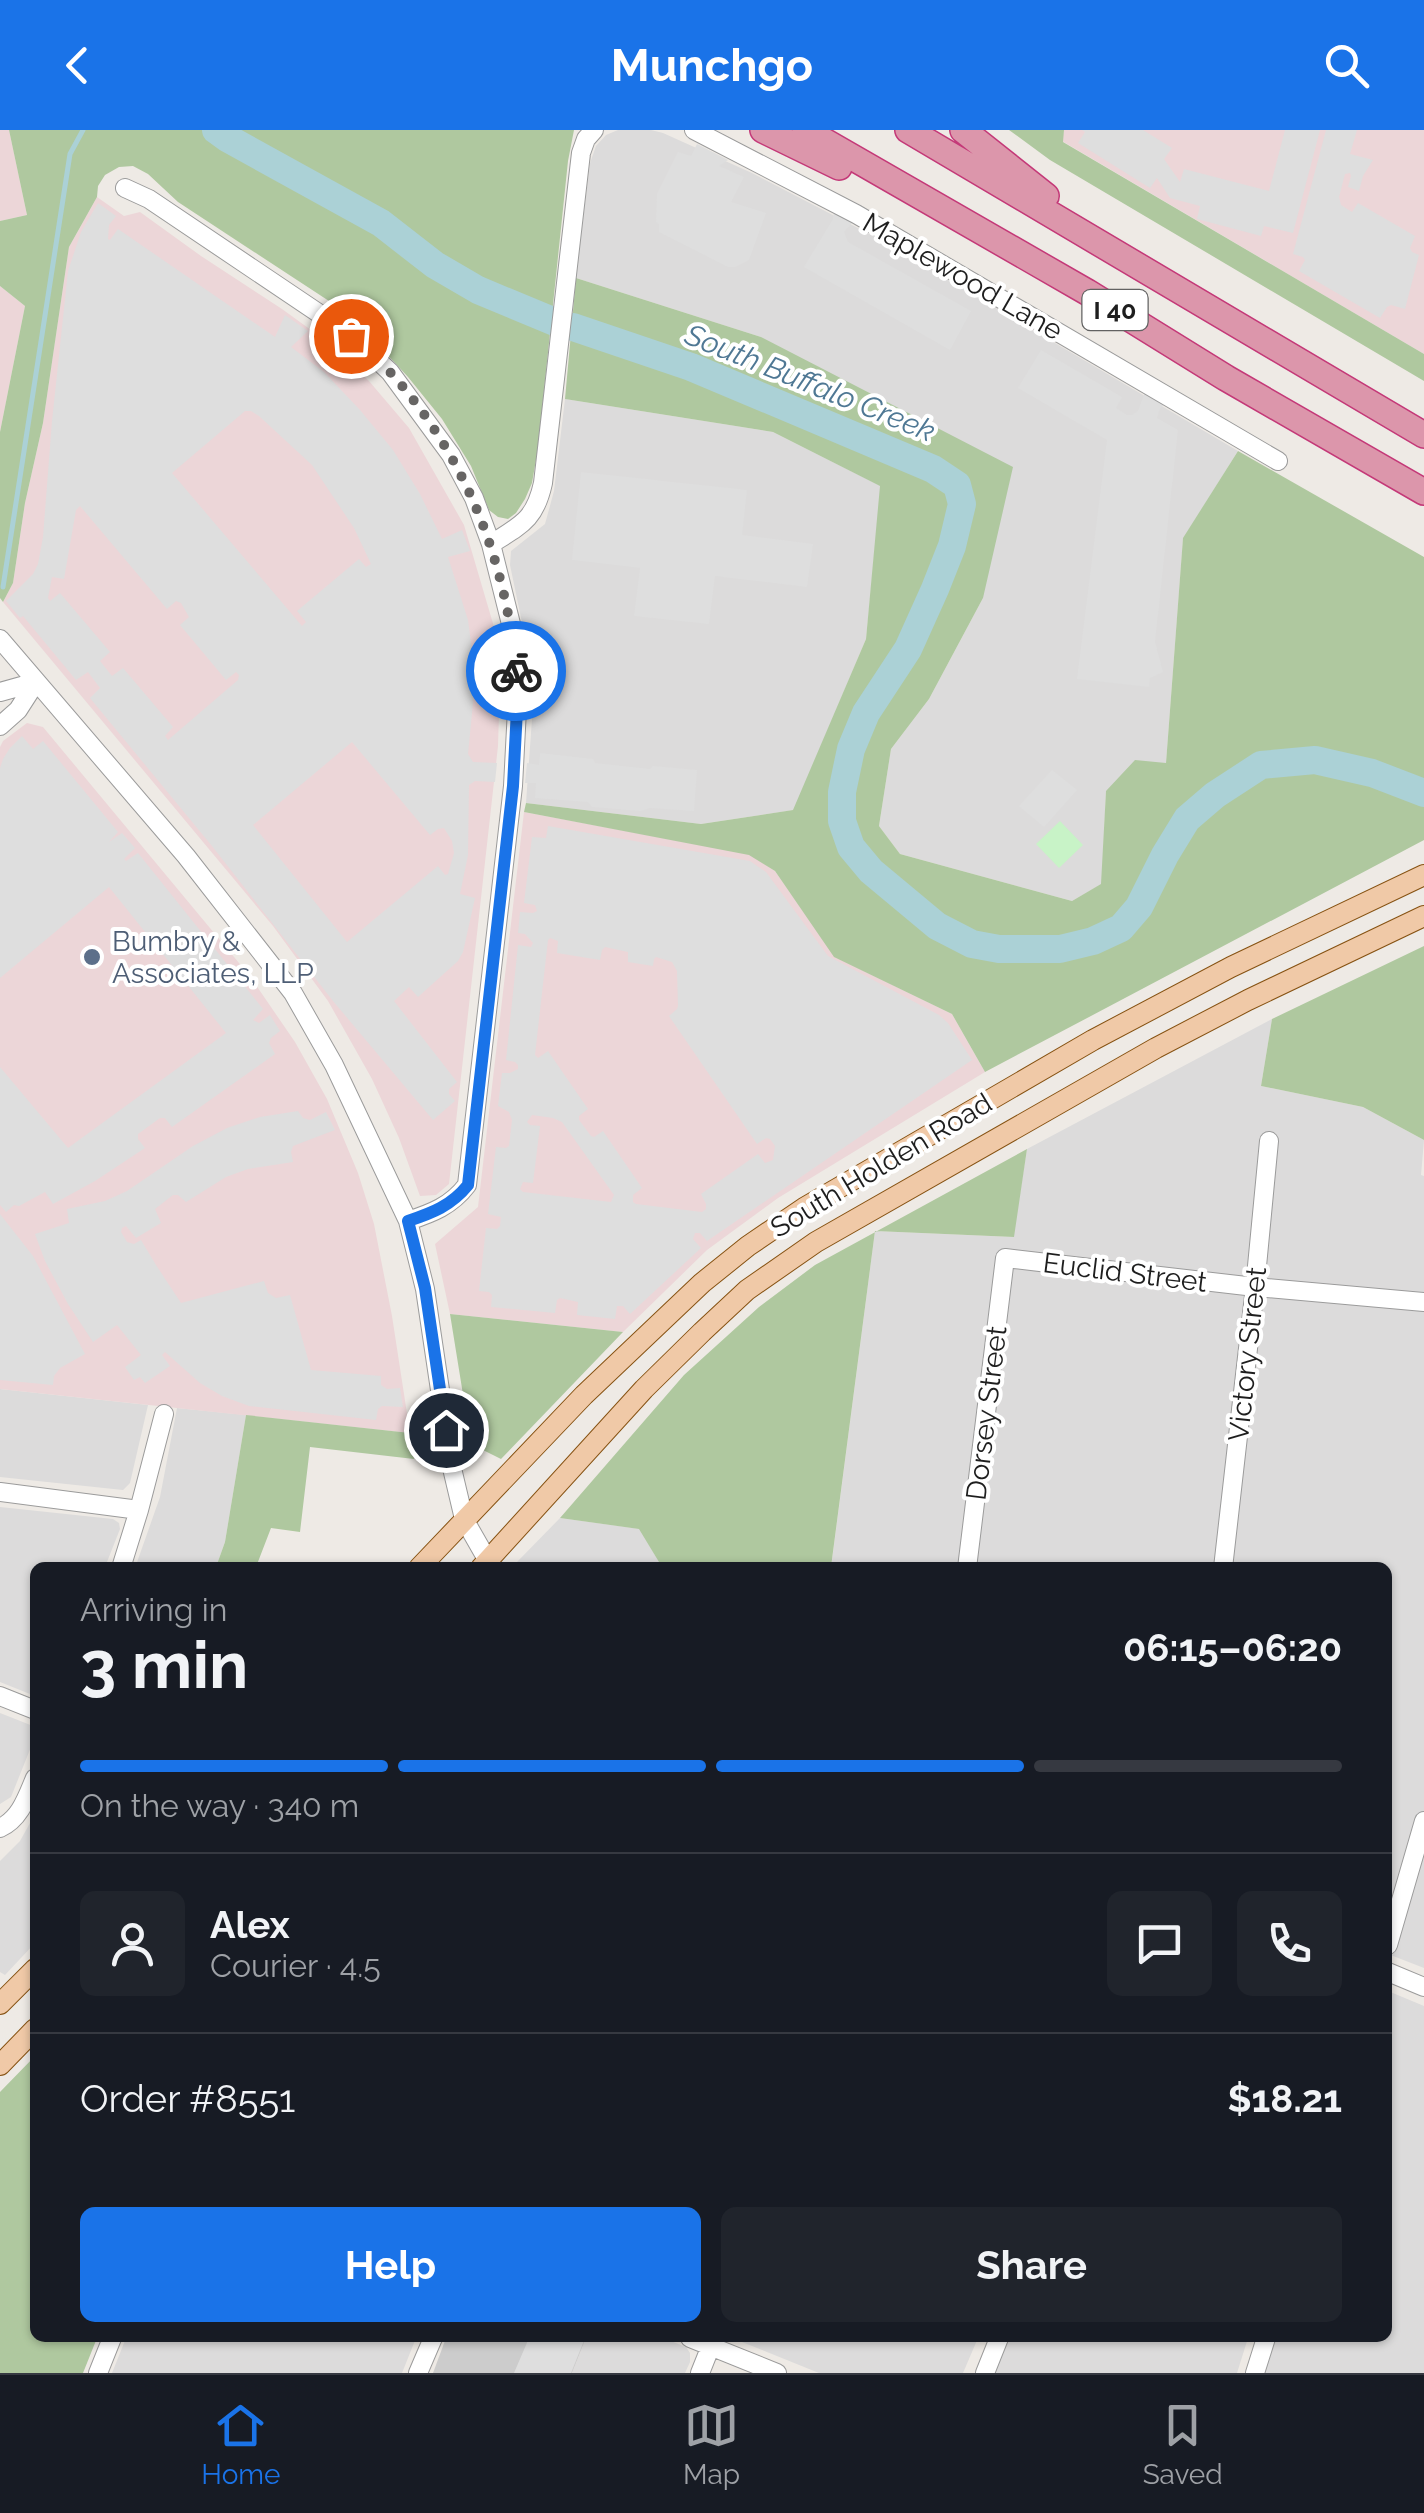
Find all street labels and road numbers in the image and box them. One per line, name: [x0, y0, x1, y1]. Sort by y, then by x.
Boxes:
street label: Maplewood Lane: [857, 206, 1068, 347]
road number: I 40: [1082, 290, 1148, 330]
street label: South Holden Road: [765, 1086, 998, 1245]
street label: Euclid Street: [1041, 1246, 1209, 1299]
street label: Victory Street: [1222, 1265, 1273, 1443]
street label: Dorsey Street: [959, 1323, 1014, 1502]

